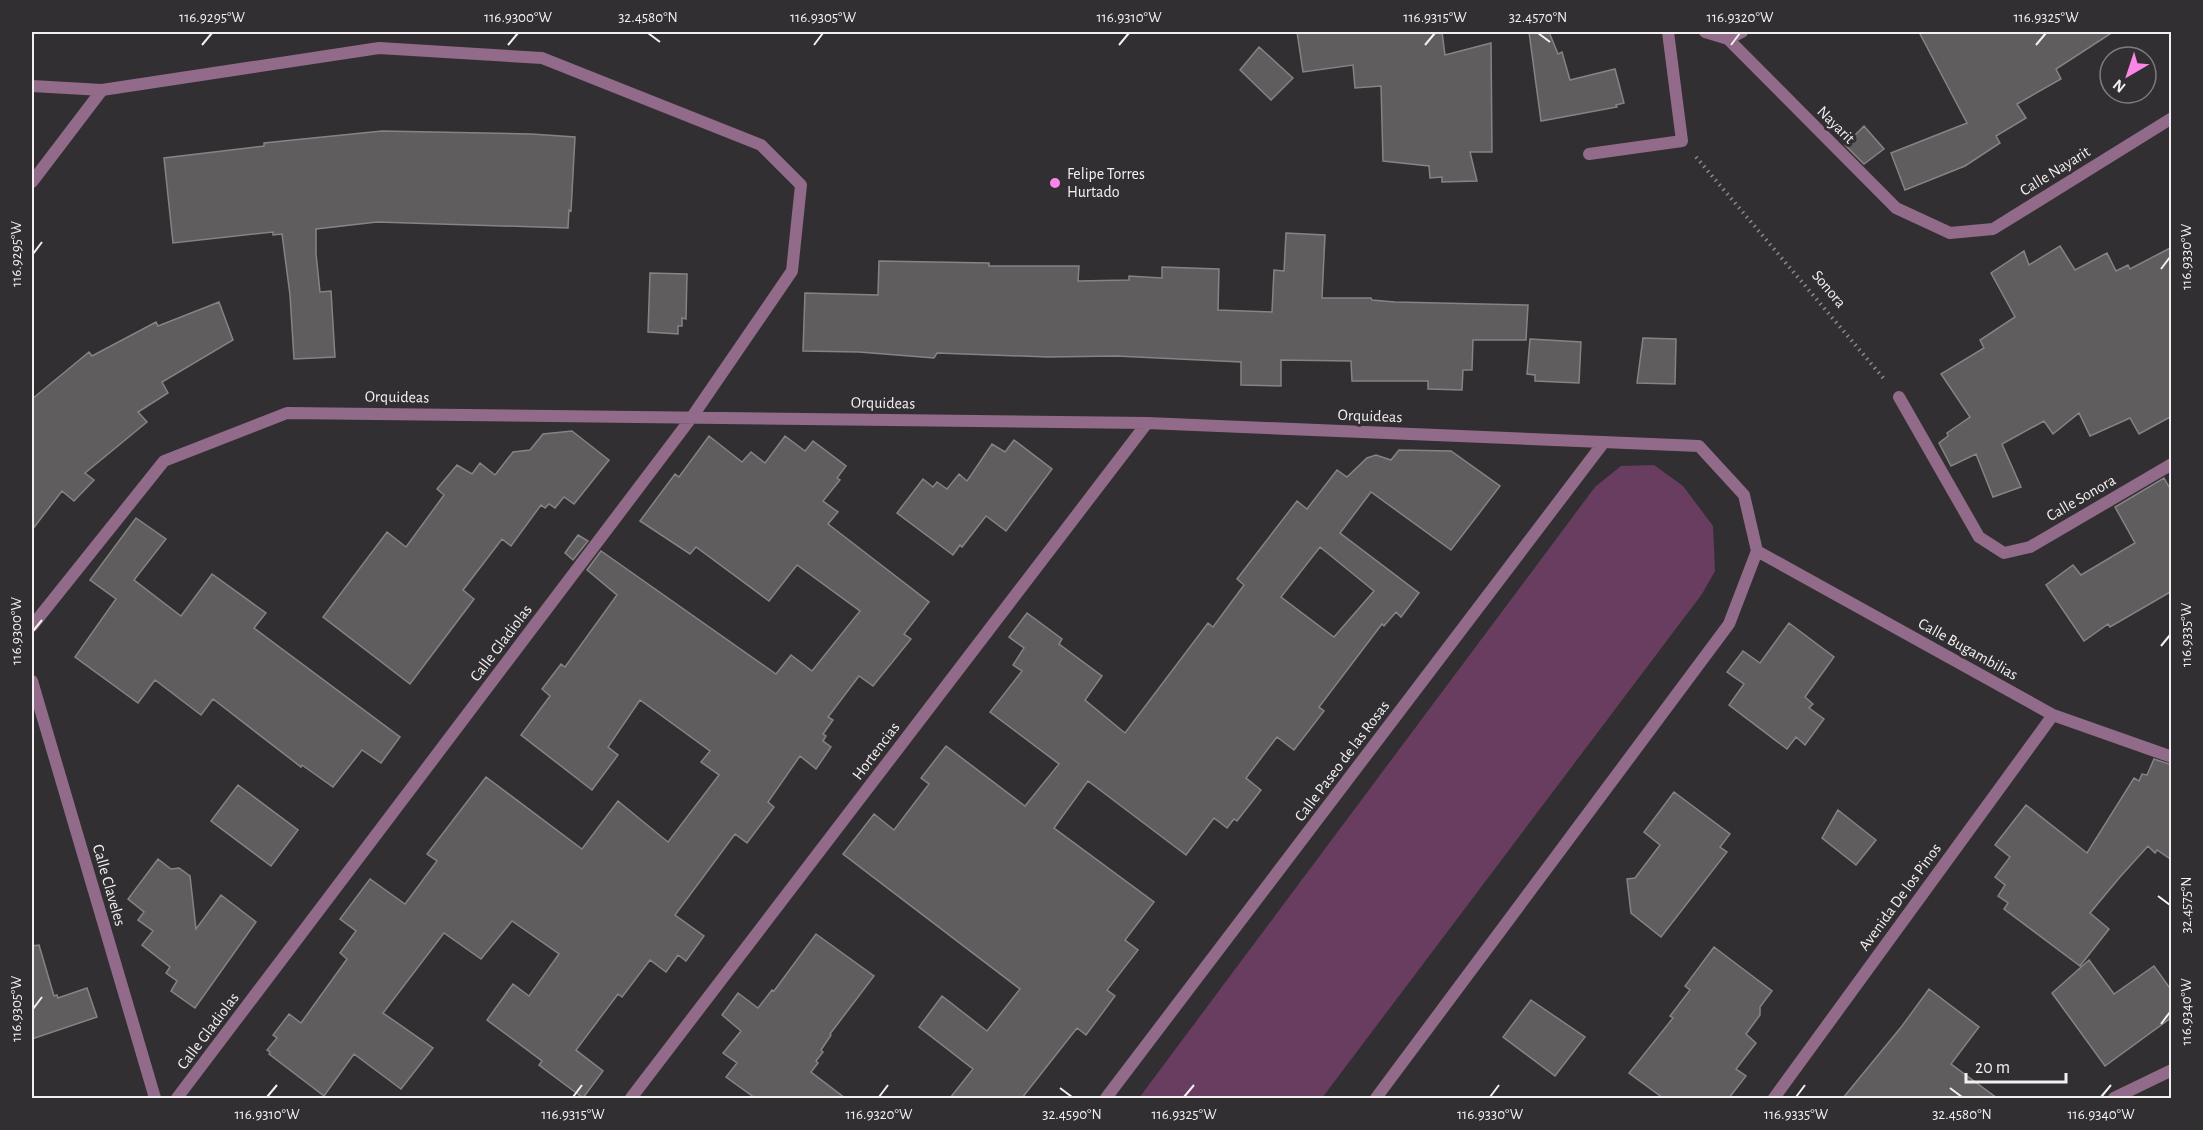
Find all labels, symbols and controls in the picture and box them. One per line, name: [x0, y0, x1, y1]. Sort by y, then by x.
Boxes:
text: 116.9295°W: [179, 10, 246, 25]
text: 116.9300°W: [484, 10, 553, 25]
text: 32.4580°N: [618, 10, 678, 25]
text: 116.9305°W: [790, 10, 857, 25]
text: 116.9310°W: [1096, 10, 1162, 25]
text: 116.9315°W: [1403, 10, 1467, 25]
text: 32.4570°N: [1509, 10, 1567, 25]
text: 116.9320°W: [1707, 10, 1774, 25]
text: 116.9325°W: [2013, 10, 2079, 25]
north arrow: [2098, 45, 2158, 105]
text: N: [2110, 76, 2129, 96]
street label: Nayarit: [1813, 103, 1858, 148]
street label: Calle Nayarit: [2017, 143, 2093, 200]
place label: Felipe Torres Hurtado: [1067, 166, 1145, 200]
marker: Felipe Torres Hurtado: [1048, 176, 1062, 190]
text: 116.9295°W: [9, 220, 24, 287]
text: 116.9330°W: [2179, 223, 2194, 290]
street label: Sonora: [1809, 267, 1849, 311]
street label: Orquideas: [365, 388, 429, 406]
street label: Orquideas: [851, 394, 915, 412]
street label: Orquideas: [1337, 407, 1403, 425]
street label: Calle Sonora: [2044, 472, 2118, 524]
text: 116.9300°W: [9, 596, 24, 665]
street label: Calle Gladiolas: [467, 602, 535, 684]
text: 116.9335°W: [2179, 602, 2194, 667]
street label: Calle Bugambilias: [1915, 615, 2021, 683]
street label: Calle Paseo de las Rosas: [1292, 698, 1392, 824]
street label: Hortencias: [849, 719, 903, 783]
street label: Avenida De los Pinos: [1856, 840, 1944, 954]
street label: Calle Claveles: [90, 842, 128, 928]
text: 32.4575°N: [2179, 876, 2194, 934]
text: 116.9305°W: [9, 975, 24, 1042]
text: 116.9340°W: [2179, 978, 2194, 1046]
street label: Calle Gladiolas: [174, 990, 242, 1072]
scale bar: [1966, 1046, 2066, 1084]
text: 20 m: [1975, 1059, 2010, 1077]
text: 116.9310°W: [234, 1107, 300, 1122]
text: 116.9315°W: [541, 1107, 605, 1122]
text: 116.9320°W: [846, 1107, 913, 1122]
text: 32.4590°N: [1042, 1107, 1102, 1122]
text: 116.9325°W: [1151, 1107, 1217, 1122]
text: 116.9330°W: [1457, 1107, 1524, 1122]
text: 116.9335°W: [1764, 1107, 1829, 1122]
text: 32.4580°N: [1932, 1107, 1992, 1122]
text: 116.9340°W: [2067, 1107, 2135, 1122]

